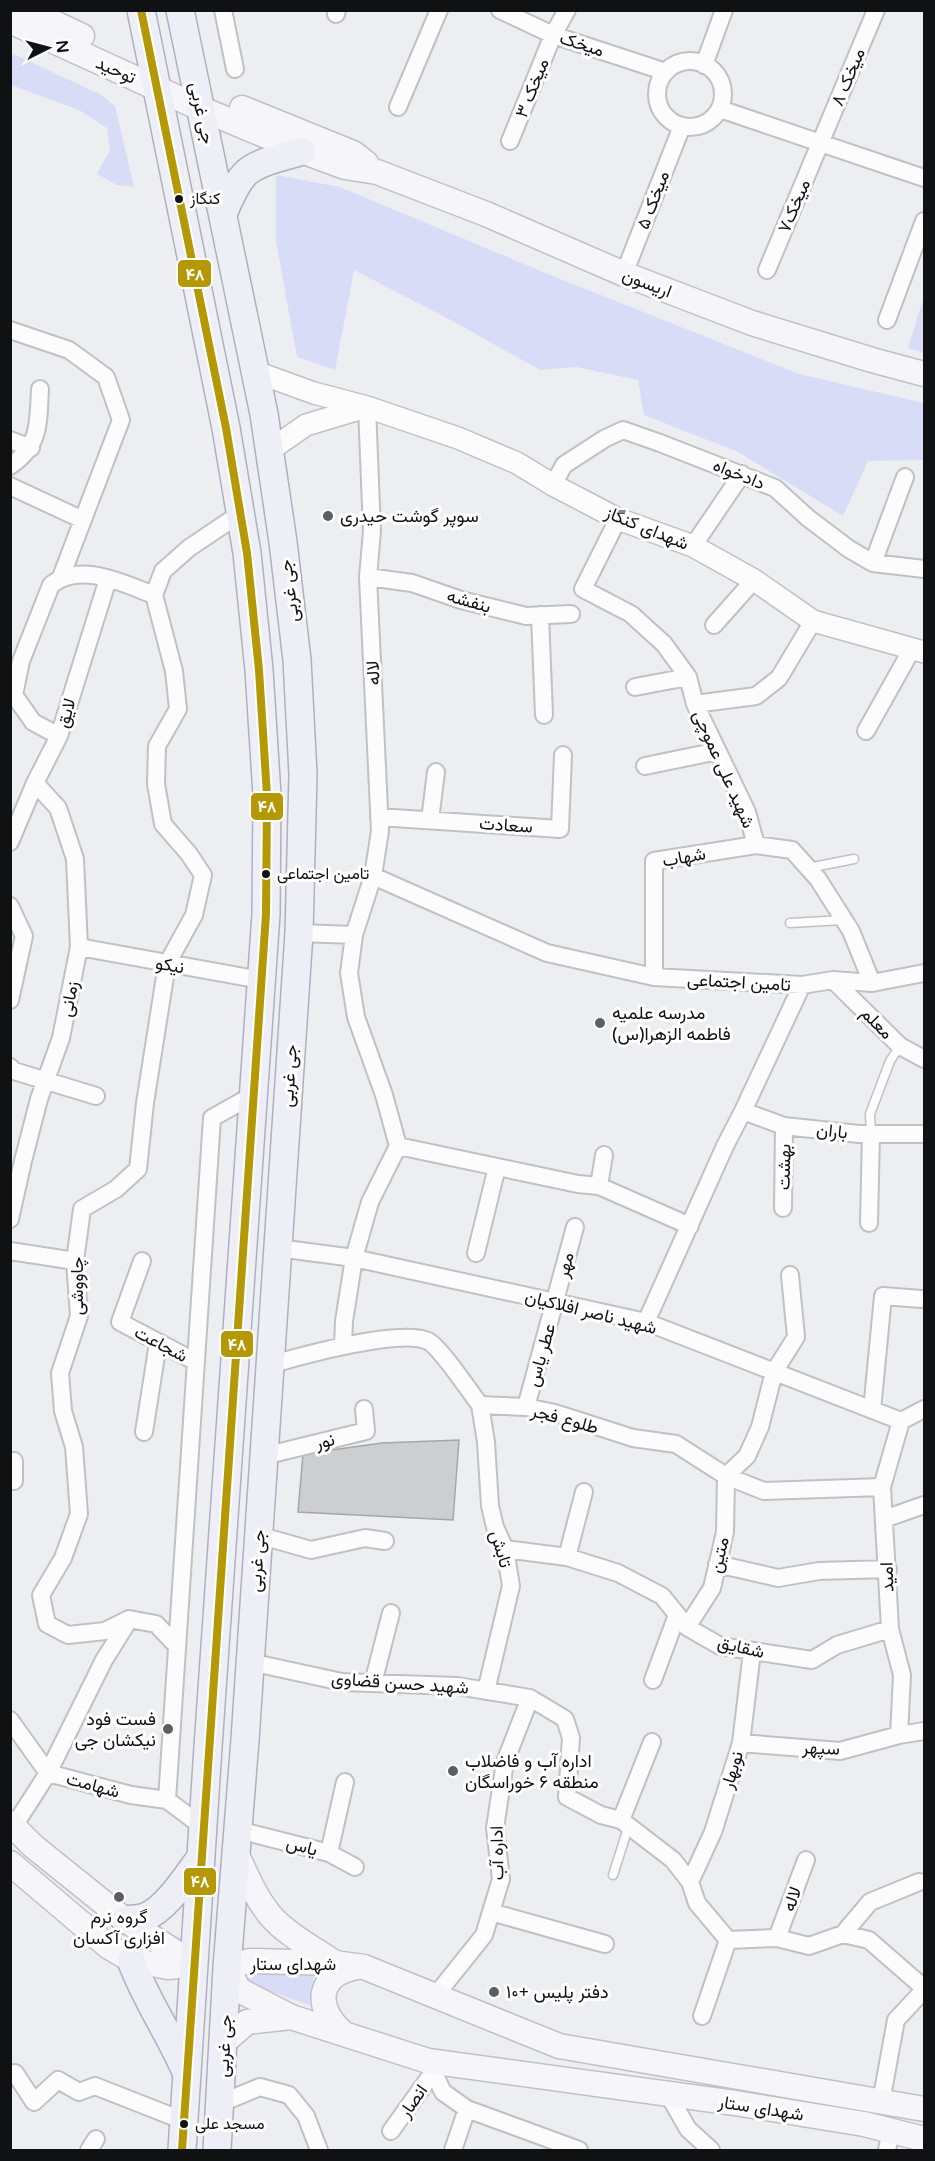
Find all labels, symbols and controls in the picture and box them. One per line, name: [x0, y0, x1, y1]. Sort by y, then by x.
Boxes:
north arrow: [18, 18, 78, 78]
street label: میخک: [557, 27, 607, 61]
text: N: [51, 39, 73, 54]
street label: میخک ۸: [826, 45, 870, 109]
street label: توحید: [92, 51, 140, 89]
street label: میخک ۳: [510, 55, 554, 121]
street label: جی غربی: [185, 80, 219, 146]
street label: میخک ۵: [632, 168, 674, 232]
street label: میخک۷: [773, 176, 815, 236]
place label: کنگاز: [189, 189, 220, 209]
marker: کنگاز: [173, 193, 185, 205]
line badge: ۴۸: [177, 259, 212, 288]
street label: اریسون: [619, 264, 675, 302]
text: ۴۸: [185, 265, 205, 285]
street label: دادخواه: [710, 454, 768, 494]
street label: شهدای کنگاز: [601, 501, 692, 555]
place label: سوپر گوشت حیدری: [340, 505, 479, 528]
marker: سوپر گوشت حیدری: [321, 509, 335, 523]
street label: جی غربی: [274, 558, 304, 624]
street label: بنفشه: [444, 584, 494, 618]
street label: لاله: [361, 660, 385, 686]
street label: لایق: [51, 696, 81, 730]
street label: شهید علی عموچی: [687, 707, 760, 832]
line badge: ۴۸: [250, 792, 284, 821]
text: ۴۸: [257, 797, 277, 817]
street label: سعادت: [479, 812, 533, 838]
street label: شهاب: [661, 842, 707, 872]
place label: تامین اجتماعی: [277, 864, 369, 884]
marker: تامین اجتماعی: [260, 868, 272, 880]
street label: نیکو: [154, 952, 186, 978]
street label: تامین اجتماعی: [687, 968, 791, 996]
street label: زمانی: [55, 979, 83, 1019]
place label: مدرسه علمیه فاطمه الزهرا(س): [612, 1002, 731, 1045]
street label: معلم: [855, 1002, 898, 1045]
marker: مدرسه علمیه فاطمه الزهرا(س): [593, 1016, 607, 1030]
street label: جی غربی: [276, 1044, 302, 1108]
street label: باران: [815, 1118, 849, 1144]
street label: بهشت: [773, 1144, 795, 1190]
street label: مهر: [551, 1250, 579, 1281]
street label: چاووشی: [66, 1257, 89, 1315]
street label: شهید ناصر افلاکیان: [523, 1285, 659, 1339]
street label: شجاعت: [131, 1321, 191, 1367]
street label: عطر یاس: [522, 1321, 560, 1389]
line badge: ۴۸: [220, 1330, 254, 1358]
text: ۴۸: [227, 1335, 247, 1355]
street label: طلوع فجر: [528, 1399, 601, 1439]
street label: نور: [312, 1428, 337, 1454]
street label: تابش: [485, 1527, 517, 1571]
street label: جی غربی: [244, 1529, 270, 1593]
street label: متین: [704, 1535, 734, 1575]
street label: امید: [875, 1562, 899, 1592]
street label: شقایق: [715, 1631, 767, 1663]
street label: شهید حسن قضاوی: [330, 1667, 470, 1699]
place label: فست فود نیکشان جی: [75, 1708, 156, 1751]
marker: فست فود نیکشان جی: [161, 1722, 175, 1736]
street label: سپهر: [801, 1736, 840, 1761]
street label: نوبهار: [716, 1748, 748, 1792]
place label: اداره آب و فاضلاب منطقه ۶ خوراسگان: [465, 1750, 599, 1793]
marker: اداره آب و فاضلاب منطقه ۶ خوراسگان: [446, 1764, 460, 1778]
street label: شهامت: [64, 1767, 122, 1803]
street label: اداره آب: [486, 1825, 508, 1881]
street label: یاس: [284, 1831, 320, 1861]
line badge: ۴۸: [183, 1867, 217, 1896]
text: ۴۸: [190, 1872, 210, 1892]
street label: لاله: [777, 1884, 807, 1914]
marker: گروه نرم افزاری آکسان: [112, 1890, 126, 1904]
place label: گروه نرم افزاری آکسان: [73, 1906, 165, 1949]
street label: شهدای ستار: [249, 1953, 336, 1975]
place label: دفتر پلیس +۱۰: [506, 1981, 609, 2004]
marker: دفتر پلیس +۱۰: [487, 1985, 501, 1999]
street label: جی غربی: [211, 2014, 237, 2078]
street label: انصار: [393, 2080, 432, 2123]
street label: شهدای ستار: [716, 2090, 805, 2126]
place label: مسجد علی: [195, 2114, 264, 2134]
marker: مسجد علی: [178, 2118, 190, 2130]

